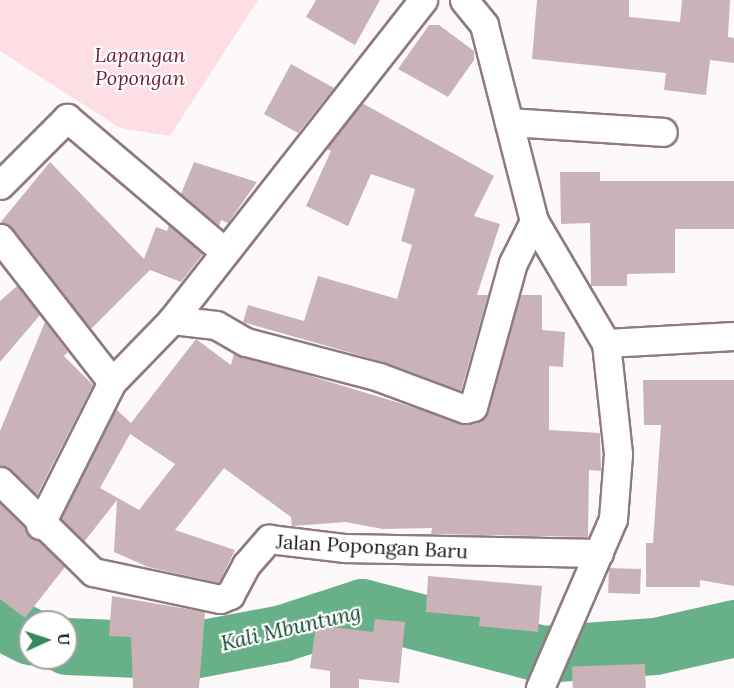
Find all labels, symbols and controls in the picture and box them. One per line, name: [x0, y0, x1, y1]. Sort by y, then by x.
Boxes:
park label: Lapangan Popongan: [95, 42, 185, 89]
street label: Jalan Popongan Baru: [275, 529, 469, 563]
water label: Kali Mbuntung: [219, 600, 363, 656]
north arrow: [18, 610, 78, 670]
text: U: [54, 633, 74, 646]

